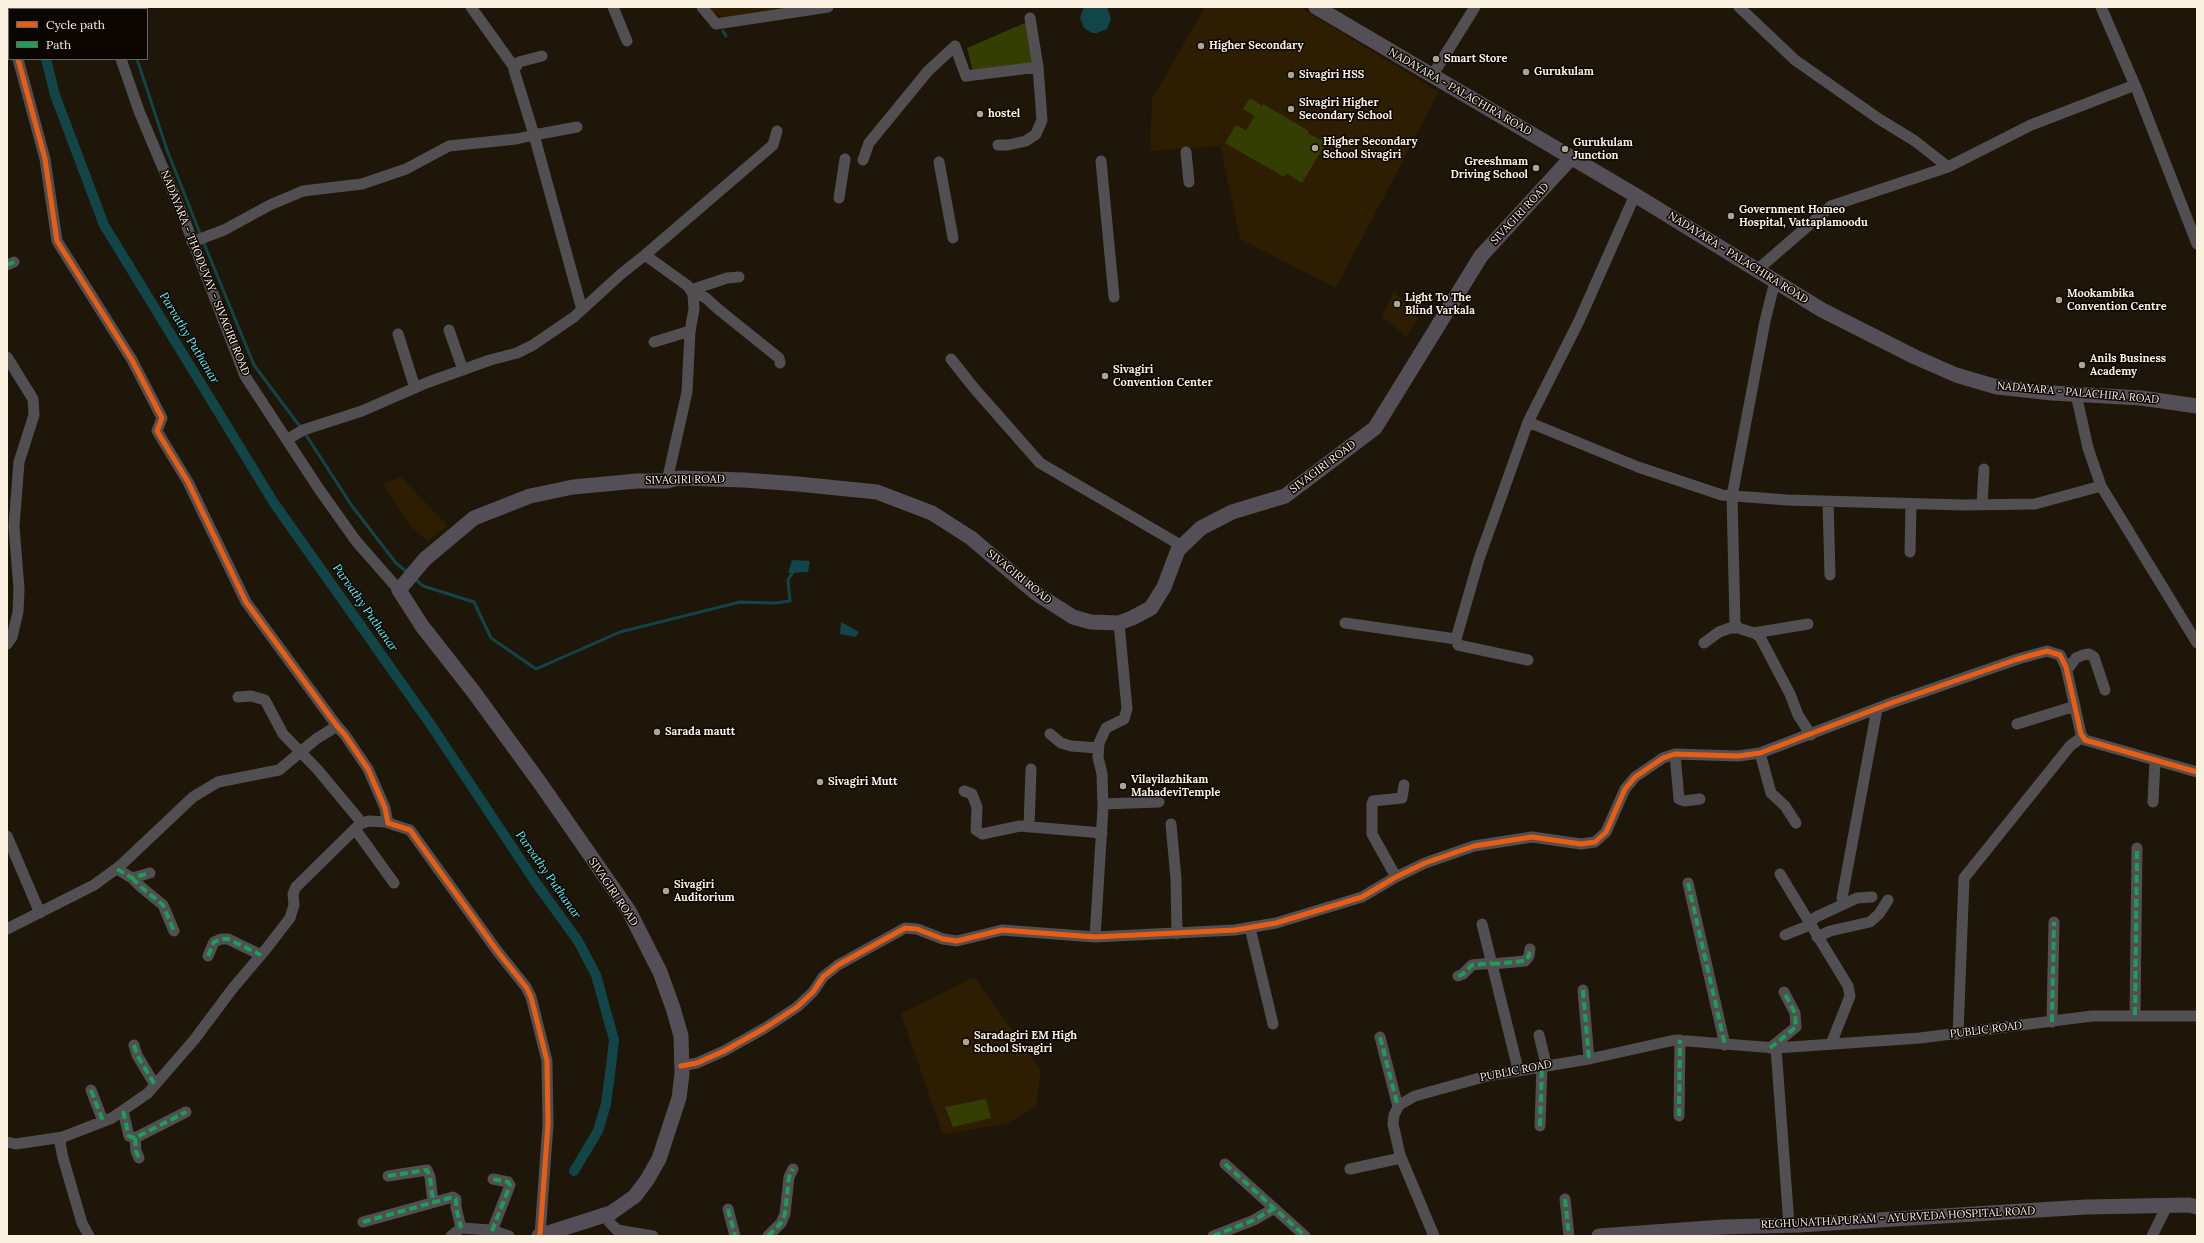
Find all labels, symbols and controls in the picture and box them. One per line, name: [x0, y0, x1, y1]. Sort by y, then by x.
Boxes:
legend: [8, 8, 148, 60]
text: Cycle path: [46, 17, 105, 32]
text: Path: [46, 37, 71, 52]
place label: Higher Secondary: [1209, 39, 1304, 53]
marker: Higher Secondary: [1196, 41, 1206, 51]
street label: NADAYARA - PALACHIRA ROAD: [1386, 46, 1534, 138]
place label: Smart Store: [1444, 52, 1507, 66]
marker: Smart Store: [1431, 54, 1441, 64]
place label: Gurukulam: [1534, 65, 1594, 79]
marker: Gurukulam: [1521, 67, 1531, 77]
place label: Sivagiri HSS: [1299, 68, 1364, 82]
marker: Sivagiri HSS: [1286, 70, 1296, 80]
place label: Sivagiri Higher Secondary School: [1299, 96, 1392, 122]
marker: Sivagiri Higher Secondary School: [1286, 104, 1296, 114]
place label: hostel: [988, 107, 1020, 121]
marker: hostel: [975, 109, 985, 119]
place label: Higher Secondary School Sivagiri: [1323, 135, 1418, 161]
place label: Gurukulam Junction: [1573, 136, 1633, 162]
marker: Higher Secondary School Sivagiri: [1310, 143, 1320, 153]
marker: Gurukulam Junction: [1560, 144, 1570, 154]
place label: Greeshmam Driving School: [1450, 155, 1528, 181]
marker: Greeshmam Driving School: [1531, 163, 1541, 173]
street label: NADAYARA - THODUVAY - SIVAGIRI ROAD: [158, 168, 252, 378]
street label: SIVAGIRI ROAD: [1488, 180, 1552, 248]
place label: Government Homeo Hospital, Vattaplamoodu: [1739, 203, 1868, 229]
street label: NADAYARA - PALACHIRA ROAD: [1665, 209, 1811, 307]
marker: Government Homeo Hospital, Vattaplamoodu: [1726, 211, 1736, 221]
place label: Mookambika Convention Centre: [2067, 287, 2167, 313]
water label: Parvathy Puthanar: [156, 290, 222, 386]
place label: Light To The Blind Varkala: [1405, 291, 1475, 317]
marker: Mookambika Convention Centre: [2054, 295, 2064, 305]
marker: Light To The Blind Varkala: [1392, 299, 1402, 309]
place label: Anils Business Academy: [2090, 352, 2166, 378]
marker: Anils Business Academy: [2077, 360, 2087, 370]
place label: Sivagiri Convention Center: [1113, 363, 1213, 389]
marker: Sivagiri Convention Center: [1100, 371, 1110, 381]
street label: NADAYARA - PALACHIRA ROAD: [1996, 379, 2160, 407]
street label: SIVAGIRI ROAD: [1287, 438, 1359, 496]
street label: SIVAGIRI ROAD: [645, 473, 725, 487]
street label: SIVAGIRI ROAD: [984, 547, 1054, 607]
water label: Parvathy Puthanar: [329, 561, 401, 655]
place label: Sarada mautt: [665, 725, 735, 739]
marker: Sarada mautt: [652, 727, 662, 737]
place label: Vilayilazhikam MahadeviTemple: [1131, 773, 1220, 799]
place label: Sivagiri Mutt: [828, 775, 898, 789]
marker: Sivagiri Mutt: [815, 777, 825, 787]
marker: Vilayilazhikam MahadeviTemple: [1118, 781, 1128, 791]
water label: Parvathy Puthanar: [512, 828, 584, 922]
street label: SIVAGIRI ROAD: [585, 855, 641, 929]
place label: Sivagiri Auditorium: [674, 878, 735, 904]
marker: Sivagiri Auditorium: [661, 886, 671, 896]
street label: PUBLIC ROAD: [1949, 1019, 2023, 1041]
place label: Saradagiri EM High School Sivagiri: [974, 1029, 1077, 1055]
marker: Saradagiri EM High School Sivagiri: [961, 1037, 971, 1047]
street label: PUBLIC ROAD: [1479, 1058, 1553, 1084]
street label: REGHUNATHAPURAM - AYURVEDA HOSPITAL ROAD: [1760, 1204, 2036, 1232]

